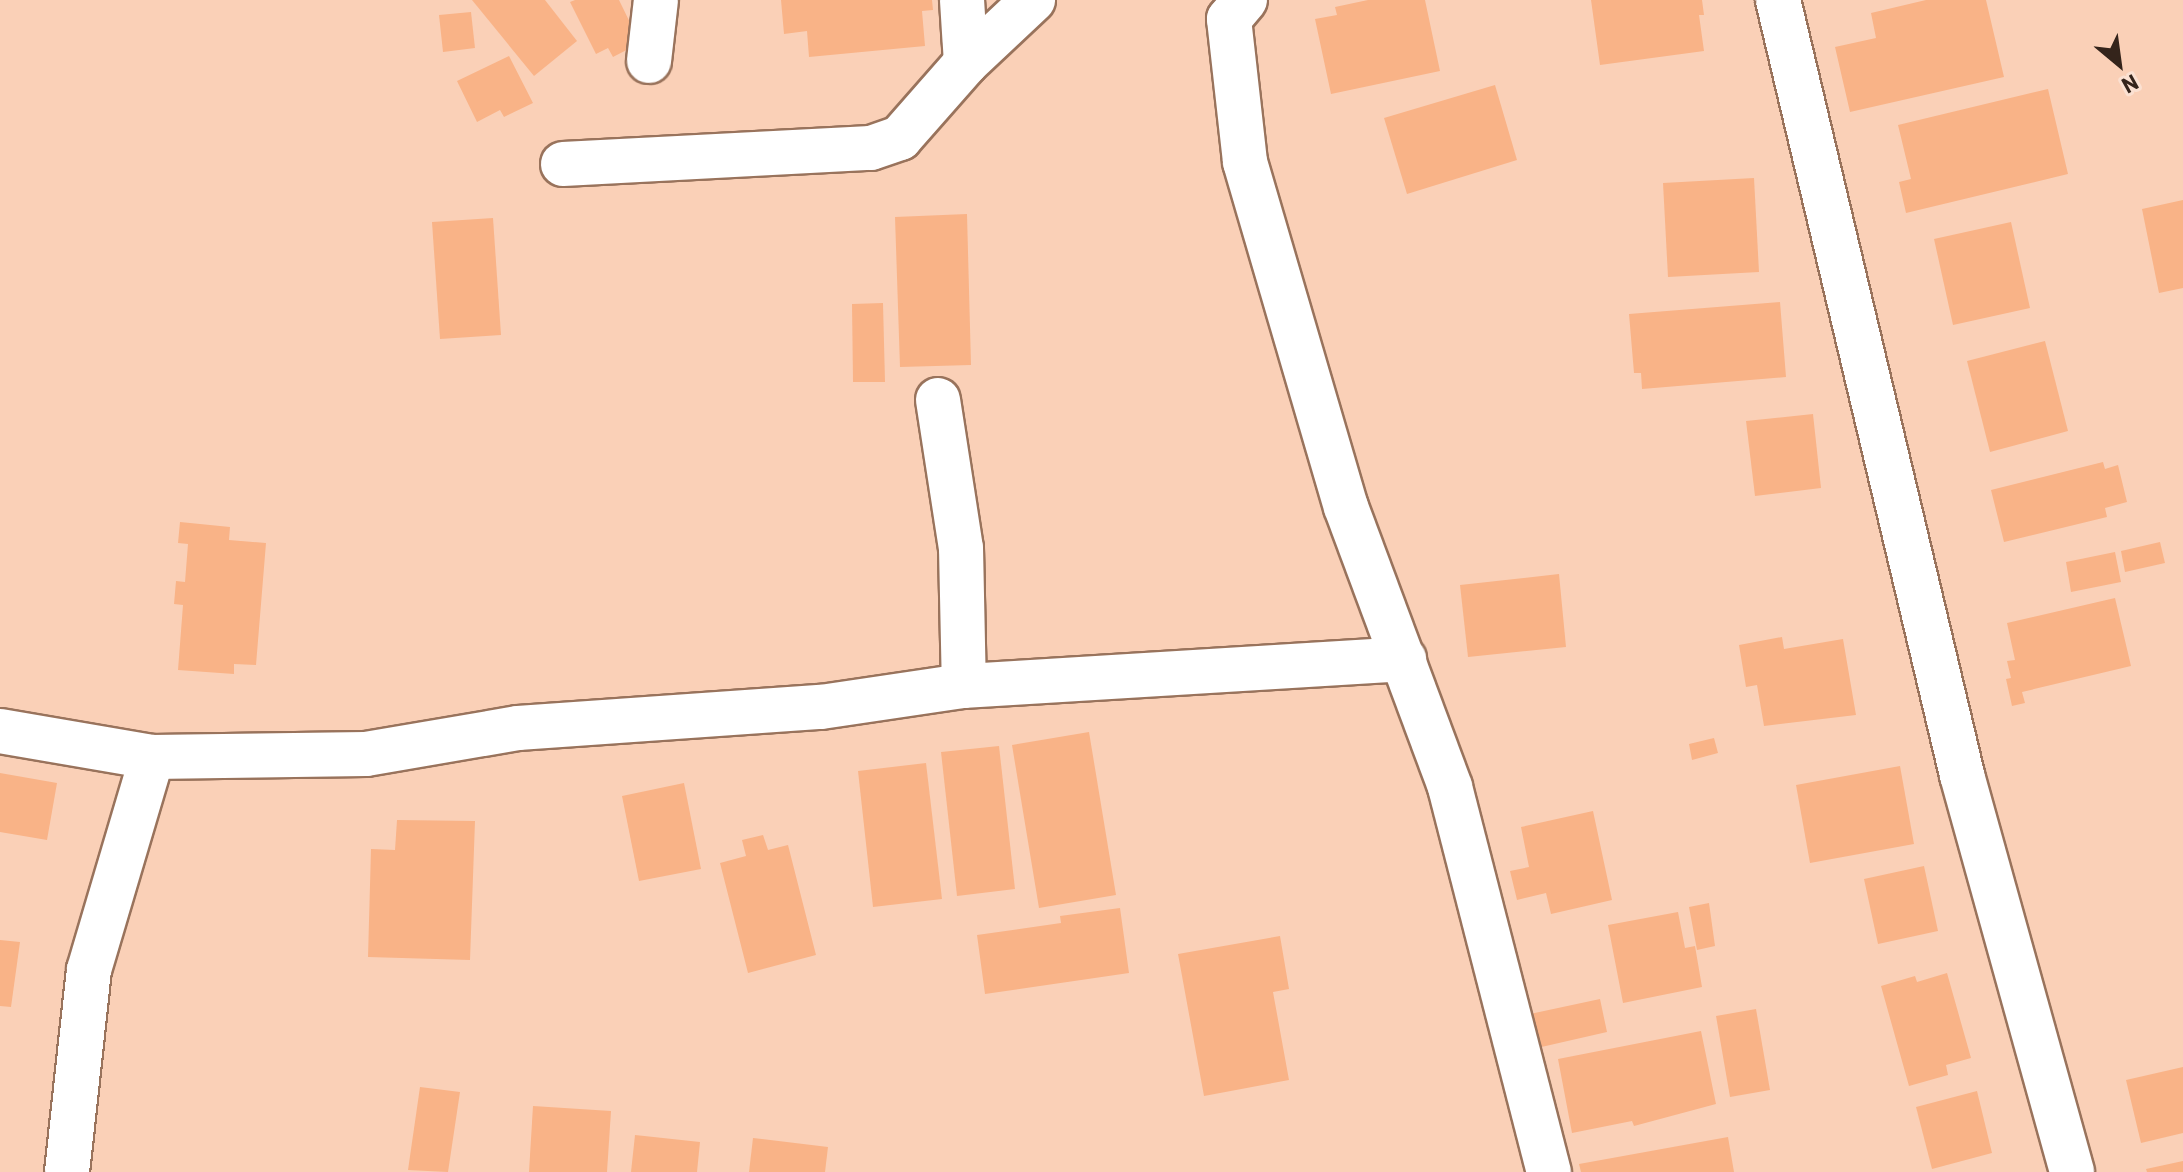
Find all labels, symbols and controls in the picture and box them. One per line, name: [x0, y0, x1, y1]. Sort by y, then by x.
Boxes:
north arrow: [2079, 24, 2159, 104]
text: N: [2118, 70, 2143, 100]

